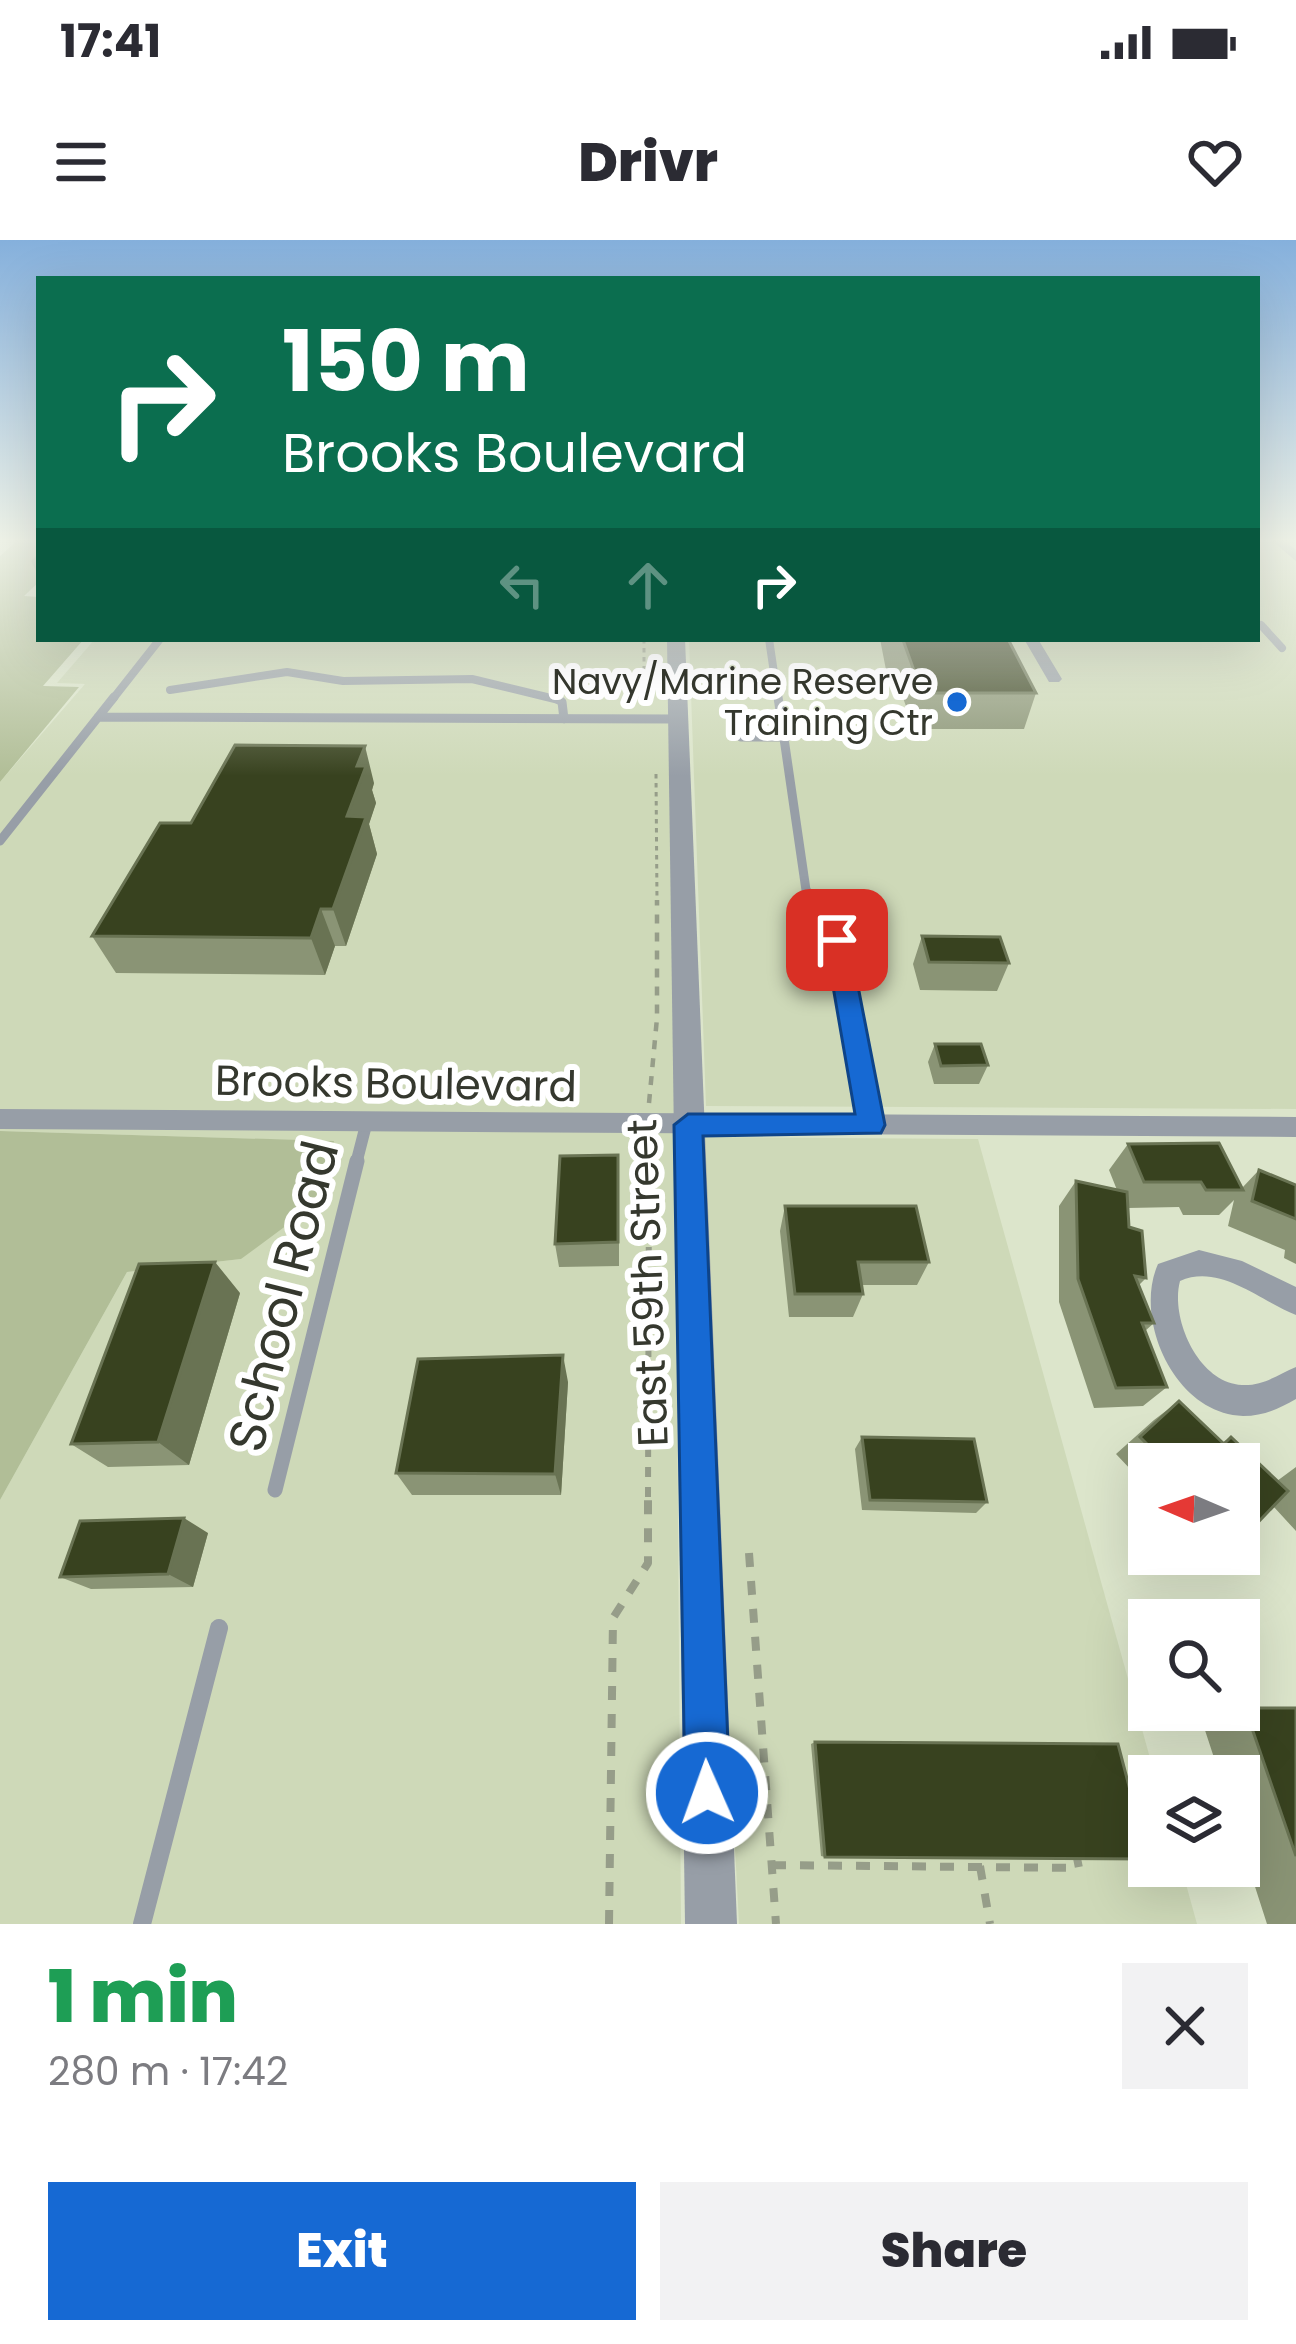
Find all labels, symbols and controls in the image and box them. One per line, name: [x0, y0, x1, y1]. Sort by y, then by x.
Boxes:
text: 17:41: [60, 10, 161, 73]
text: Drivr: [578, 124, 718, 200]
icon: menu: [48, 129, 114, 195]
icon: heart: [1182, 129, 1248, 195]
text: 150 m: [282, 303, 530, 420]
icon: right: [84, 324, 240, 480]
text: Brooks Boulevard: [282, 415, 747, 491]
icon: left: [489, 552, 555, 618]
icon: ahead: [615, 552, 681, 618]
icon: right: [741, 552, 807, 618]
place label: Navy/Marine Reserve Training Ctr: [552, 656, 933, 748]
marker: Navy/Marine Reserve Training Ctr: [944, 689, 970, 715]
pin: [786, 889, 888, 991]
icon: arrive: [804, 907, 870, 973]
street label: Brooks Boulevard: [215, 1051, 577, 1116]
street label: East 59th Street: [612, 1118, 683, 1448]
street label: School Road: [210, 1133, 356, 1459]
north arrow: [1128, 1443, 1260, 1575]
map controls: [1128, 1443, 1260, 1887]
button: search: [1128, 1599, 1260, 1731]
position arrow: [644, 1730, 770, 1856]
button: layers: [1128, 1755, 1260, 1887]
text: 1 min: [48, 1946, 238, 2047]
button: close: [1122, 1963, 1248, 2089]
text: 280 m · 17:42: [48, 2044, 288, 2099]
button: Exit: [48, 2182, 636, 2320]
button: Share: [660, 2182, 1248, 2320]

